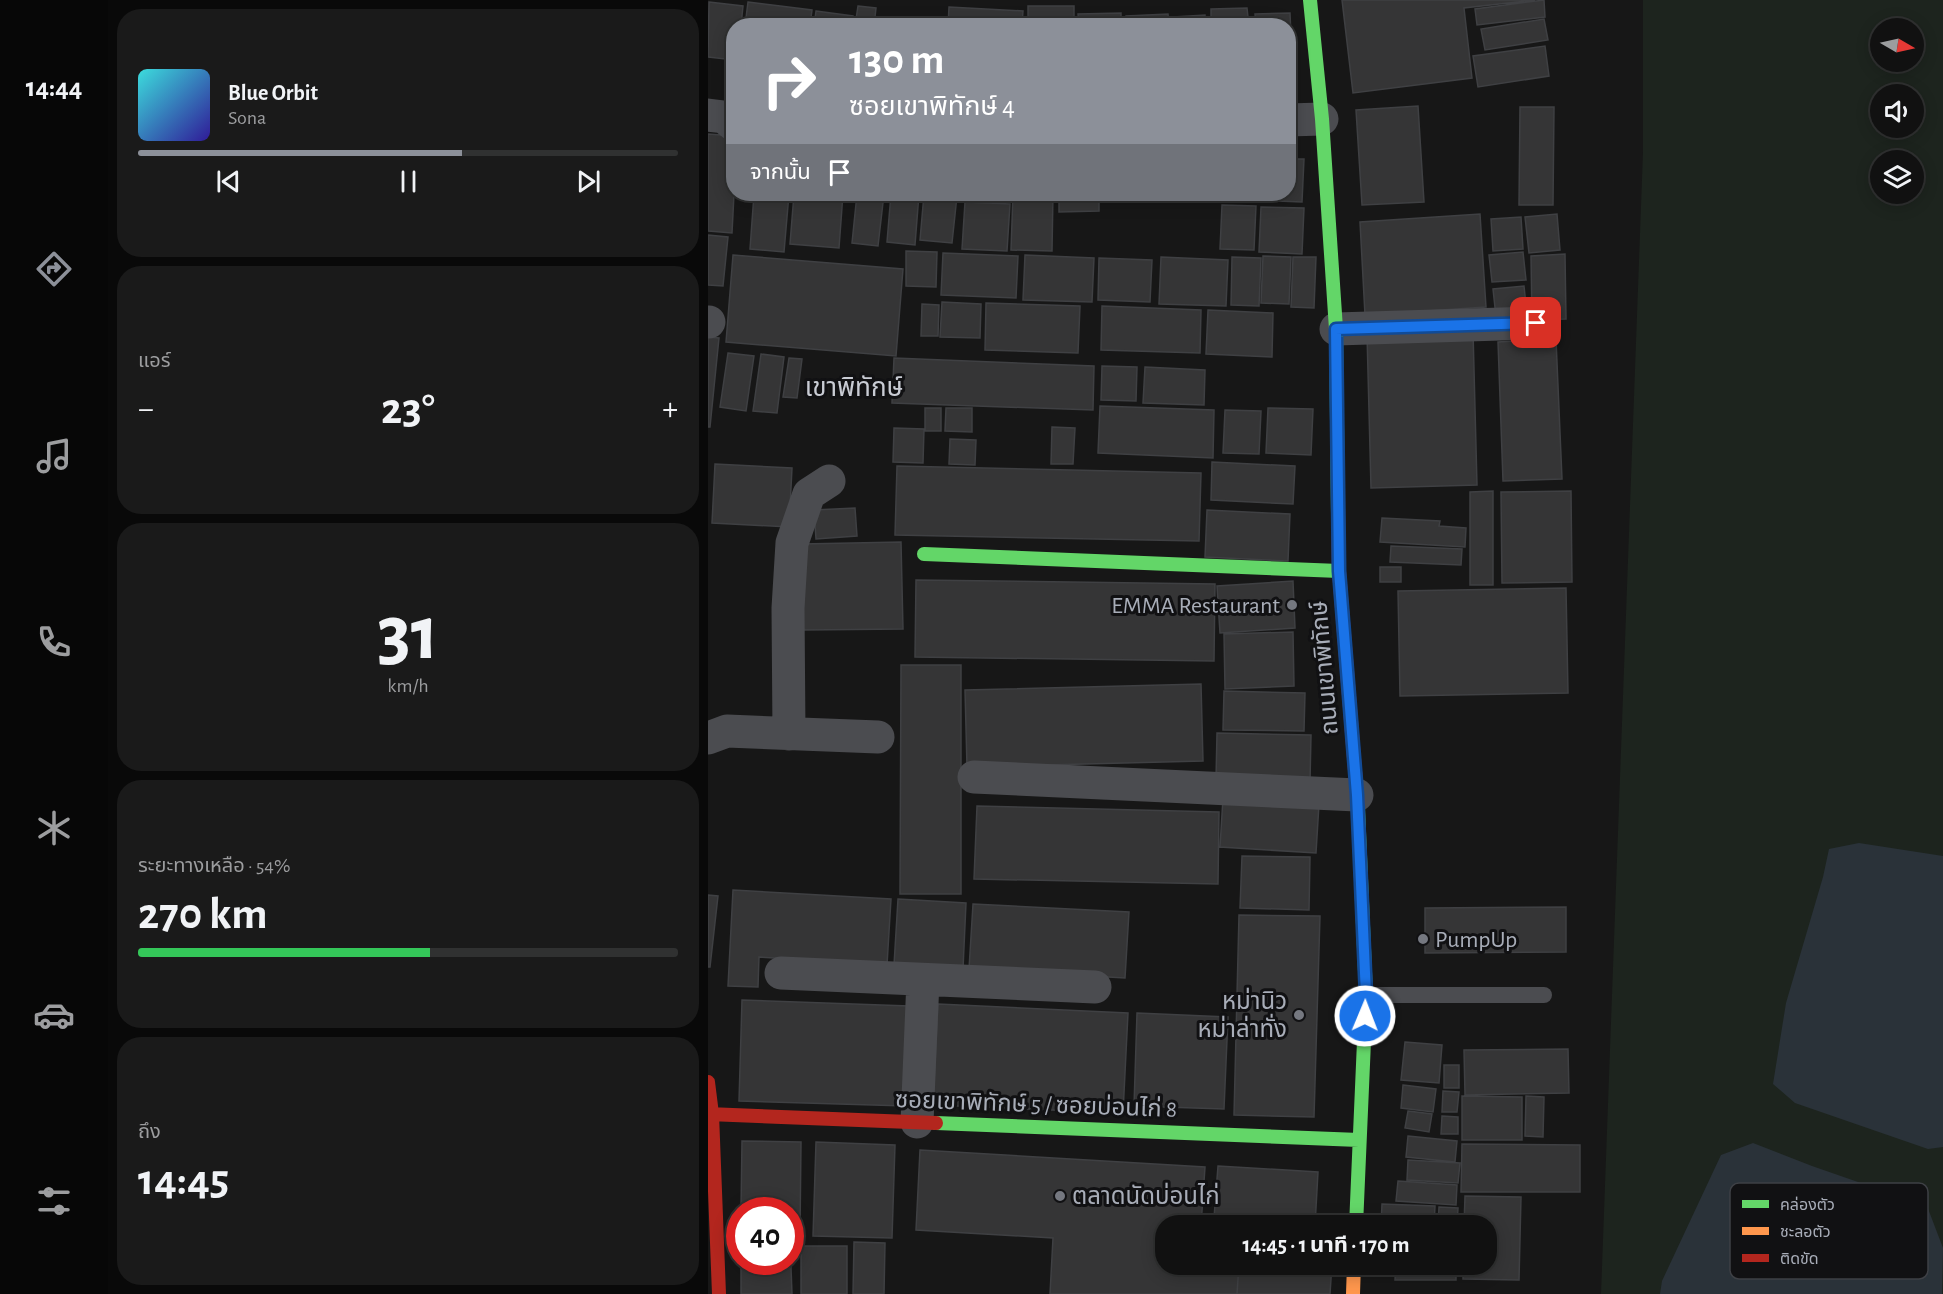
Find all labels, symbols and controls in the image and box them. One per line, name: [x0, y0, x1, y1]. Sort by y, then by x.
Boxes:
north arrow: [1870, 18, 1924, 72]
map controls: [1870, 18, 1924, 204]
text: 130 m: [849, 39, 944, 81]
icon: right: [750, 42, 828, 120]
text: 14:44: [26, 74, 82, 101]
text: Blue Orbit: [228, 82, 318, 104]
button: sound: [1870, 84, 1924, 138]
text: ซอยเขาพิทักษ์ 4: [849, 93, 1015, 120]
text: Sona: [228, 108, 266, 128]
button: layers: [1870, 150, 1924, 204]
icon: arrive: [823, 156, 856, 189]
text: จากนั้น: [750, 161, 811, 183]
icon: previous: [212, 165, 245, 198]
icon: pause: [392, 165, 425, 198]
icon: next: [572, 165, 605, 198]
icon: directions: [33, 248, 75, 290]
pin: [1510, 297, 1561, 348]
icon: arrive: [1519, 306, 1552, 339]
text: แอร์: [138, 351, 170, 371]
district label: เขาพิทักษ์: [805, 375, 903, 401]
text: 23°: [381, 387, 435, 432]
text: −: [138, 393, 154, 426]
text: +: [662, 393, 678, 426]
icon: music: [33, 435, 75, 477]
place label: EMMA Restaurant: [1111, 594, 1280, 618]
text: 31: [377, 596, 439, 674]
marker: EMMA Restaurant: [1285, 598, 1299, 612]
street label: ถนนเขาพิทักษ์: [1306, 600, 1343, 736]
icon: phone: [33, 621, 75, 663]
text: km/h: [387, 676, 429, 696]
icon: climate: [33, 807, 75, 849]
text: ระยะทางเหลือ · 54%: [138, 856, 290, 876]
text: 270 km: [138, 892, 267, 937]
place label: PumpUp: [1435, 928, 1517, 952]
marker: PumpUp: [1416, 932, 1430, 946]
position arrow: [1333, 984, 1397, 1048]
place label: หม่านิว หม่าล่าทั่ง: [1197, 987, 1287, 1042]
icon: car: [33, 994, 75, 1036]
marker: หม่านิว หม่าล่าทั่ง: [1292, 1008, 1306, 1022]
street label: ซอยเขาพิทักษ์ 5 / ซอยบ่อนไก่ 8: [894, 1085, 1178, 1122]
text: ถึง: [138, 1122, 161, 1142]
text: 14:45: [138, 1158, 229, 1203]
icon: filters: [33, 1180, 75, 1222]
place label: ตลาดนัดบ่อนไก่: [1072, 1182, 1220, 1209]
legend: [1730, 1183, 1928, 1279]
marker: ตลาดนัดบ่อนไก่: [1053, 1189, 1067, 1203]
text: คล่องตัว: [1780, 1196, 1835, 1213]
speed limit sign: 40: [726, 1197, 804, 1275]
text: ชะลอตัว: [1780, 1224, 1831, 1240]
text: 14:45 · 1 นาที · 170 m: [1242, 1234, 1410, 1256]
text: ติดขัด: [1780, 1251, 1819, 1267]

